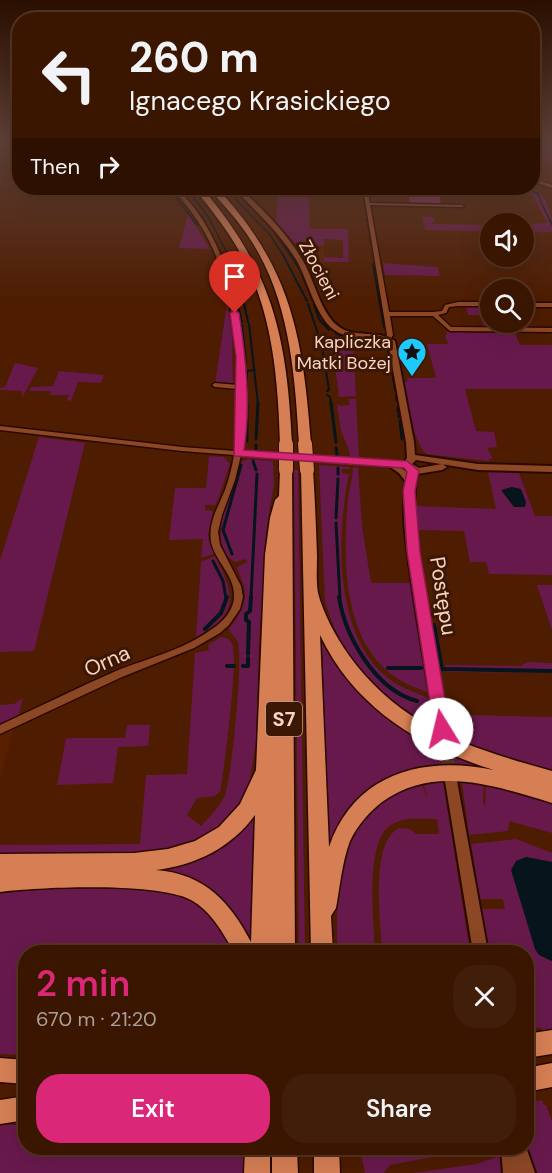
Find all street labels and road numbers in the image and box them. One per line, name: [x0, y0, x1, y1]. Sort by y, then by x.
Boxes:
street label: Złocieni: [293, 236, 345, 304]
street label: Postępu: [423, 555, 463, 637]
street label: Orna: [80, 639, 134, 683]
road number: S7: [266, 702, 302, 736]

